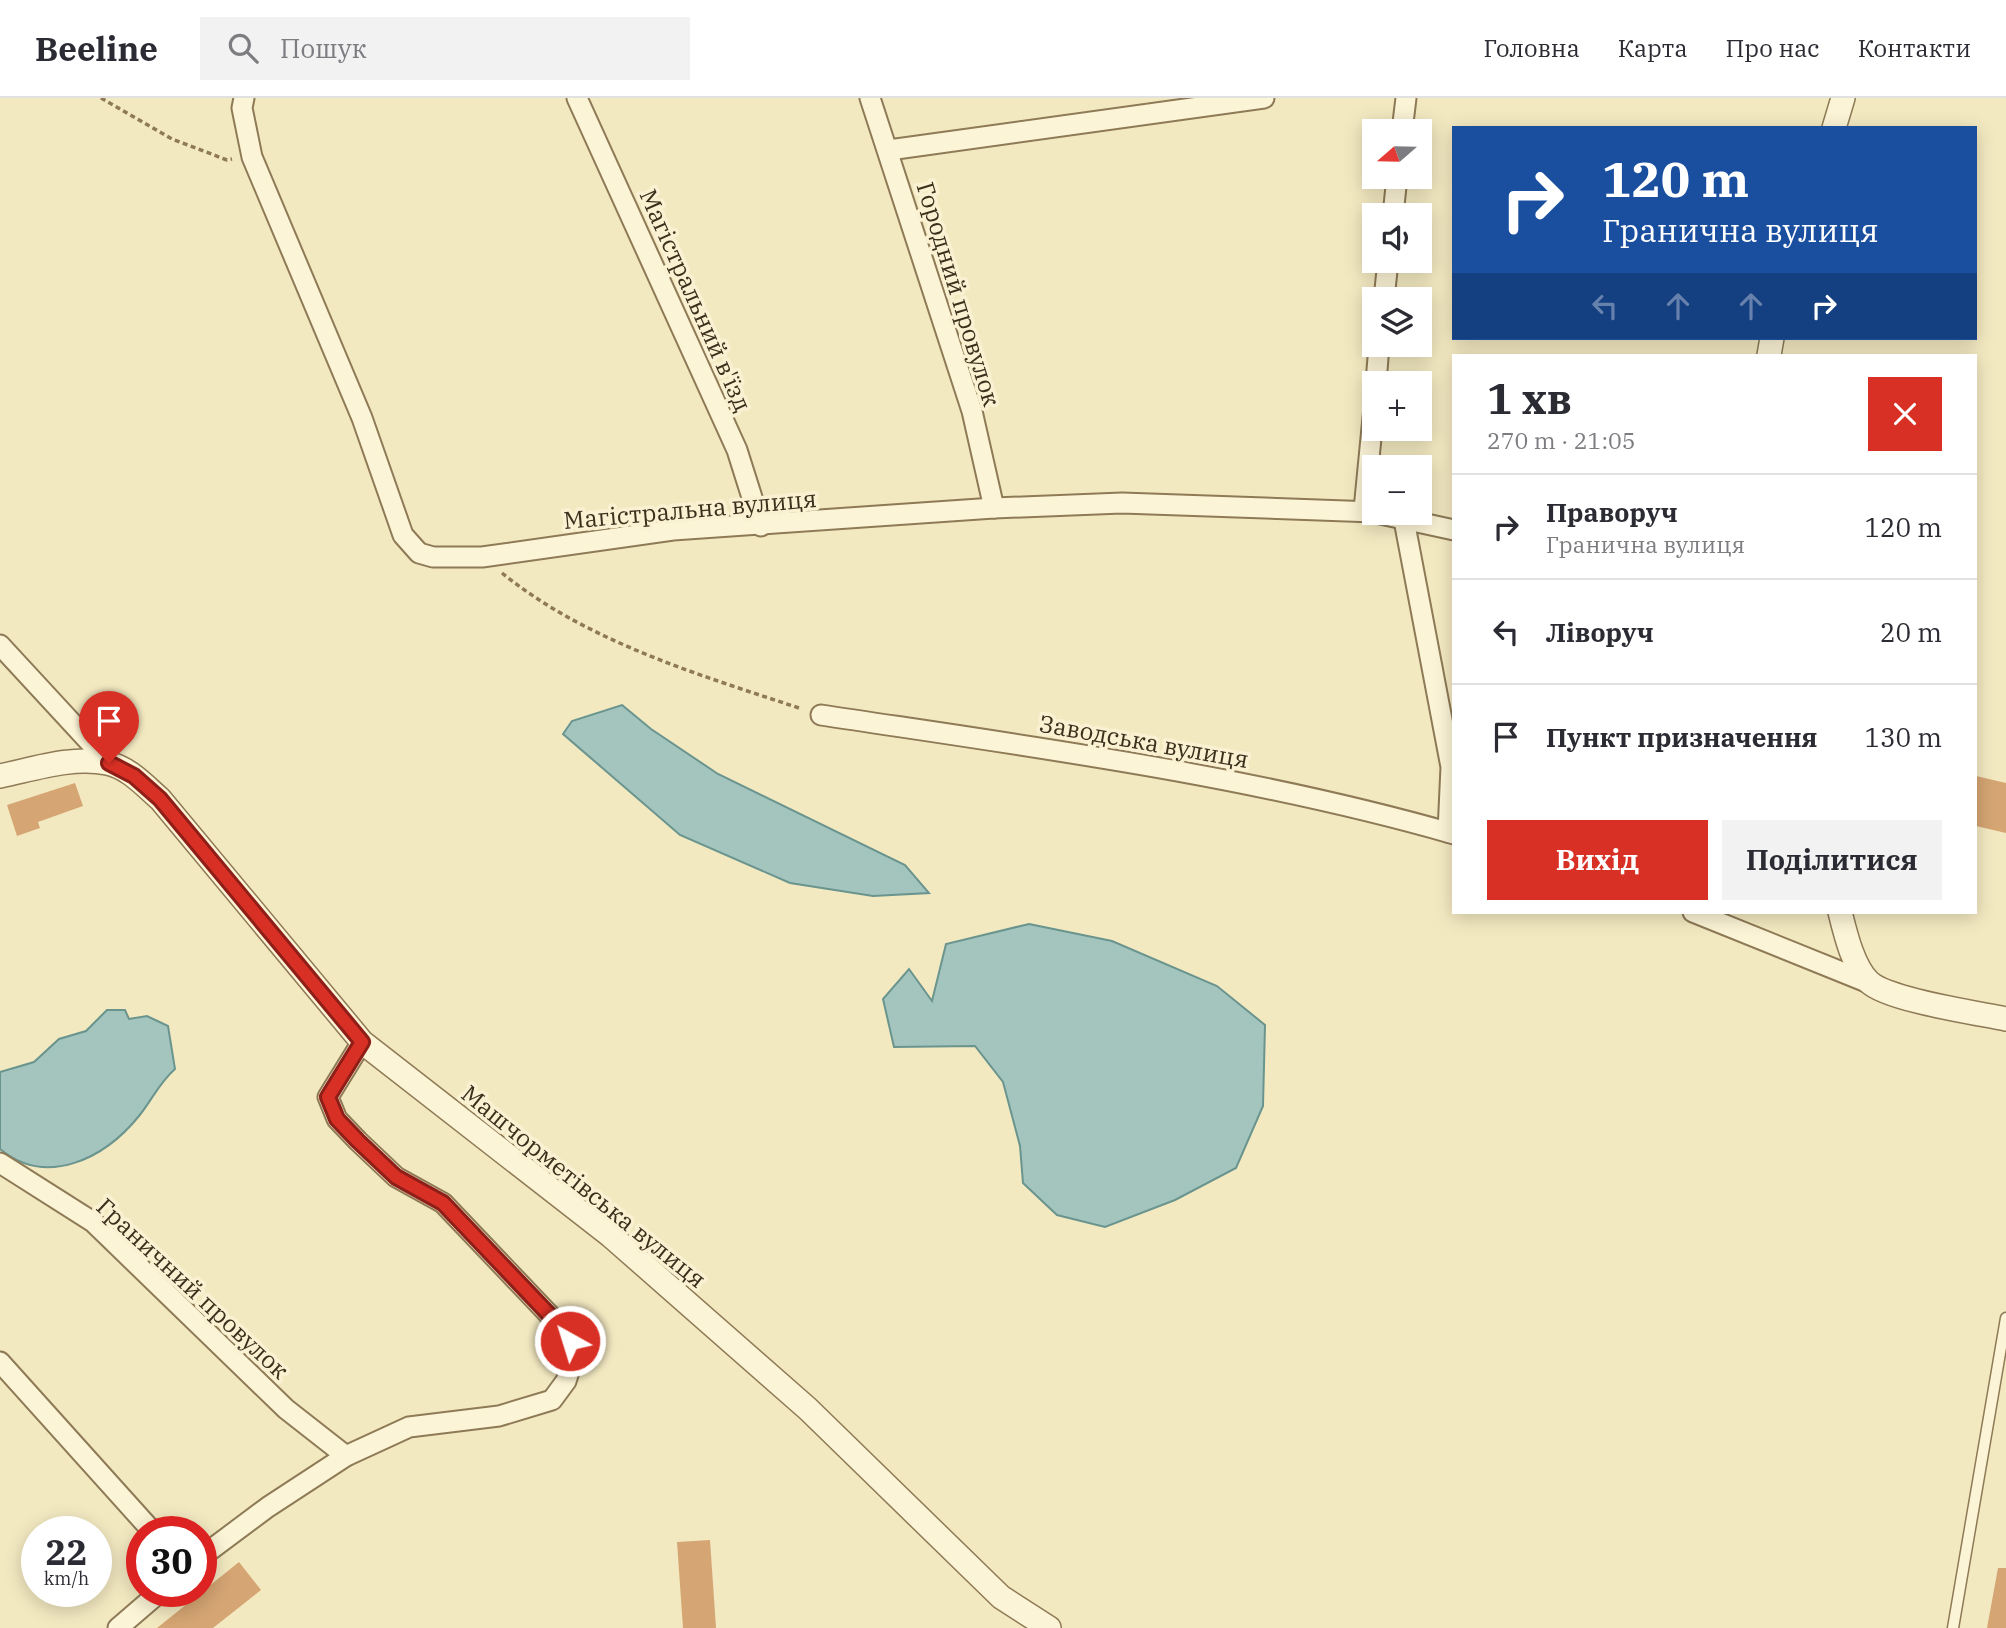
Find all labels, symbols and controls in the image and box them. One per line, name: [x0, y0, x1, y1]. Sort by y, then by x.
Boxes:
search box: [200, 17, 690, 80]
text: Beeline: [35, 27, 158, 70]
icon: search: [224, 29, 262, 67]
text: Пошук: [280, 31, 367, 65]
text: Головна: [1484, 32, 1580, 64]
text: Карта: [1618, 32, 1687, 64]
text: Про нас: [1725, 32, 1820, 64]
text: Контакти: [1858, 32, 1971, 64]
north arrow: [1362, 119, 1432, 189]
map controls: [1362, 119, 1432, 525]
text: 120 m: [1602, 147, 1749, 210]
icon: right: [1487, 154, 1578, 245]
street label: Городний провулок: [910, 178, 1008, 410]
street label: Магістральний в'їзд: [633, 184, 759, 416]
button: sound: [1362, 203, 1432, 273]
text: Гранична вулиця: [1602, 209, 1879, 251]
button: layers: [1362, 287, 1432, 357]
icon: left: [1586, 287, 1624, 325]
icon: ahead: [1659, 287, 1697, 325]
icon: ahead: [1732, 287, 1770, 325]
icon: right: [1805, 287, 1843, 325]
button: +: [1362, 371, 1432, 441]
text: 1 хв: [1487, 371, 1572, 426]
button: close: [1868, 377, 1942, 451]
text: 270 m · 21:05: [1487, 425, 1636, 455]
button: −: [1362, 455, 1432, 525]
street label: Магістральна вулиця: [562, 482, 818, 536]
text: Праворуч: [1546, 495, 1678, 529]
icon: right: [1487, 508, 1525, 546]
text: 120 m: [1864, 510, 1942, 544]
text: Гранична вулиця: [1546, 529, 1745, 559]
icon: left: [1487, 613, 1525, 651]
text: Ліворуч: [1546, 615, 1654, 649]
text: 20 m: [1880, 615, 1942, 649]
pin: [79, 691, 139, 763]
icon: arrive: [90, 702, 128, 740]
street label: Заводська вулиця: [1037, 707, 1251, 775]
icon: arrive: [1487, 718, 1525, 756]
text: Пункт призначення: [1546, 720, 1818, 754]
text: 130 m: [1864, 720, 1942, 754]
button: Вихід: [1487, 820, 1708, 900]
button: Поділитися: [1722, 820, 1942, 900]
street label: Машчорметівська вулиця: [455, 1077, 713, 1295]
street label: Граничний провулок: [90, 1190, 296, 1386]
position arrow: [533, 1304, 607, 1378]
speed limit sign: 30: [126, 1516, 217, 1607]
text: 22: [45, 1529, 88, 1575]
text: km/h: [44, 1567, 89, 1590]

